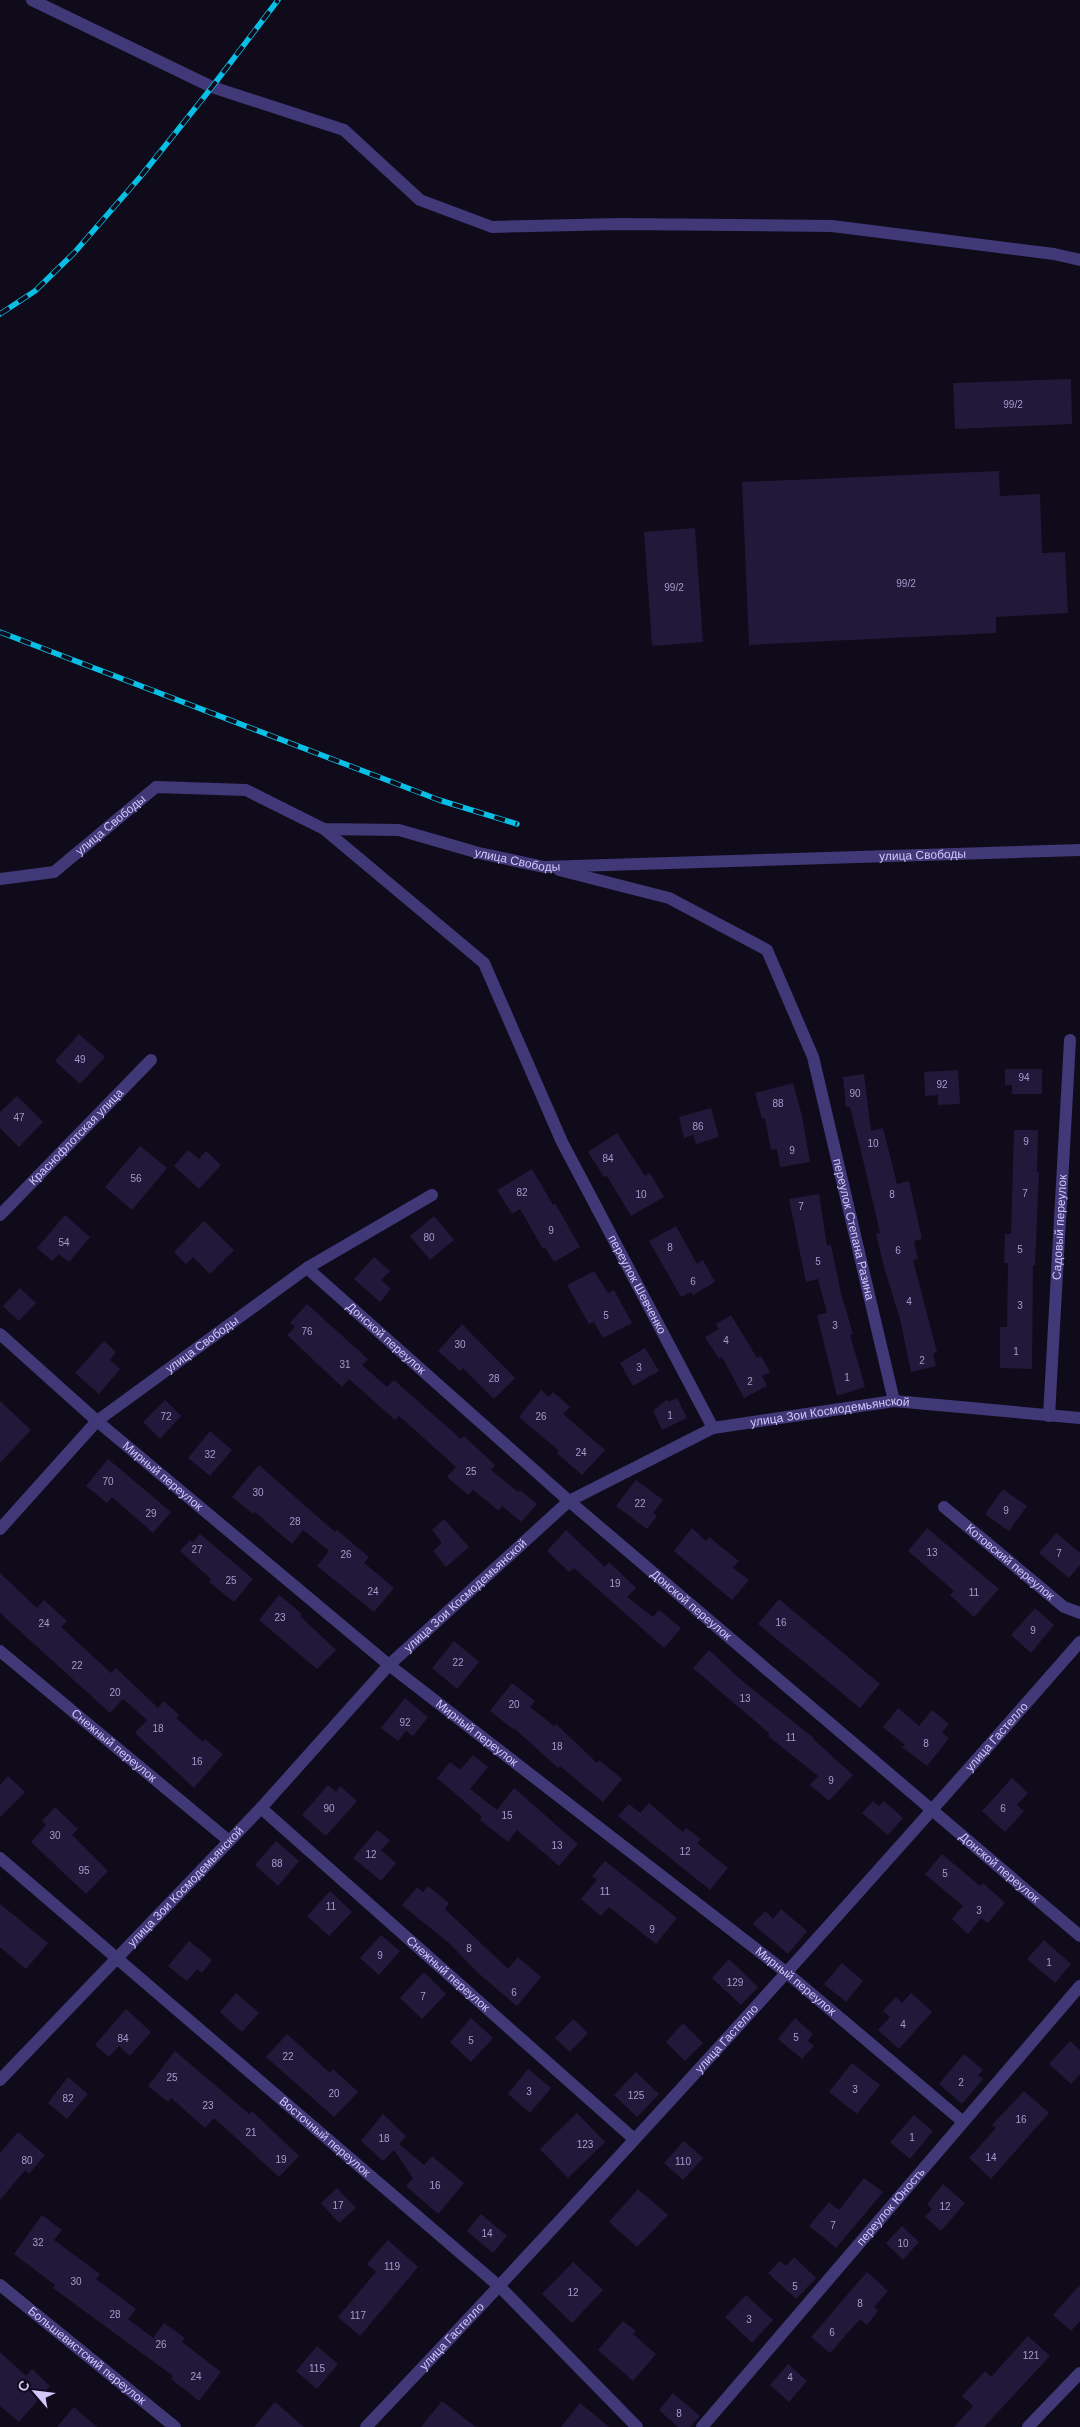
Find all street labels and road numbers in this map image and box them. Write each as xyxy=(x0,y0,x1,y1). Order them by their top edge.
street label: улица Свободы xyxy=(73,792,148,858)
street label: улица Свободы xyxy=(473,845,560,874)
street label: улица Свободы xyxy=(879,847,966,863)
street label: Краснофлотская улица xyxy=(26,1085,126,1188)
street label: переулок Степана Разина xyxy=(830,1157,877,1302)
street label: Садовый переулок xyxy=(1050,1173,1070,1280)
street label: переулок Шевченко xyxy=(605,1233,669,1337)
street label: Донской переулок xyxy=(344,1300,429,1378)
street label: улица Свободы xyxy=(163,1313,241,1376)
street label: улица Зои Космодемьянской xyxy=(749,1394,910,1429)
street label: Мирный переулок xyxy=(120,1439,206,1514)
street label: Котовский переулок xyxy=(963,1521,1058,1603)
street label: улица Зои Космодемьянской xyxy=(401,1536,529,1655)
street label: Донской переулок xyxy=(648,1567,735,1644)
street label: Мирный переулок xyxy=(433,1697,521,1770)
street label: улица Гастелло xyxy=(963,1699,1031,1774)
street label: Снежный переулок xyxy=(68,1706,160,1785)
street label: улица Зои Космодемьянской xyxy=(125,1824,246,1950)
street label: Донской переулок xyxy=(957,1829,1043,1906)
street label: Снежный переулок xyxy=(404,1933,493,2015)
street label: Мирный переулок xyxy=(753,1944,839,2019)
street label: улица Гастелло xyxy=(692,2001,761,2076)
street label: Восточный переулок xyxy=(277,2094,374,2180)
street label: переулок Юность xyxy=(854,2165,928,2249)
street label: улица Гастелло xyxy=(417,2299,487,2373)
street label: Большевистский переулок xyxy=(25,2304,149,2408)

